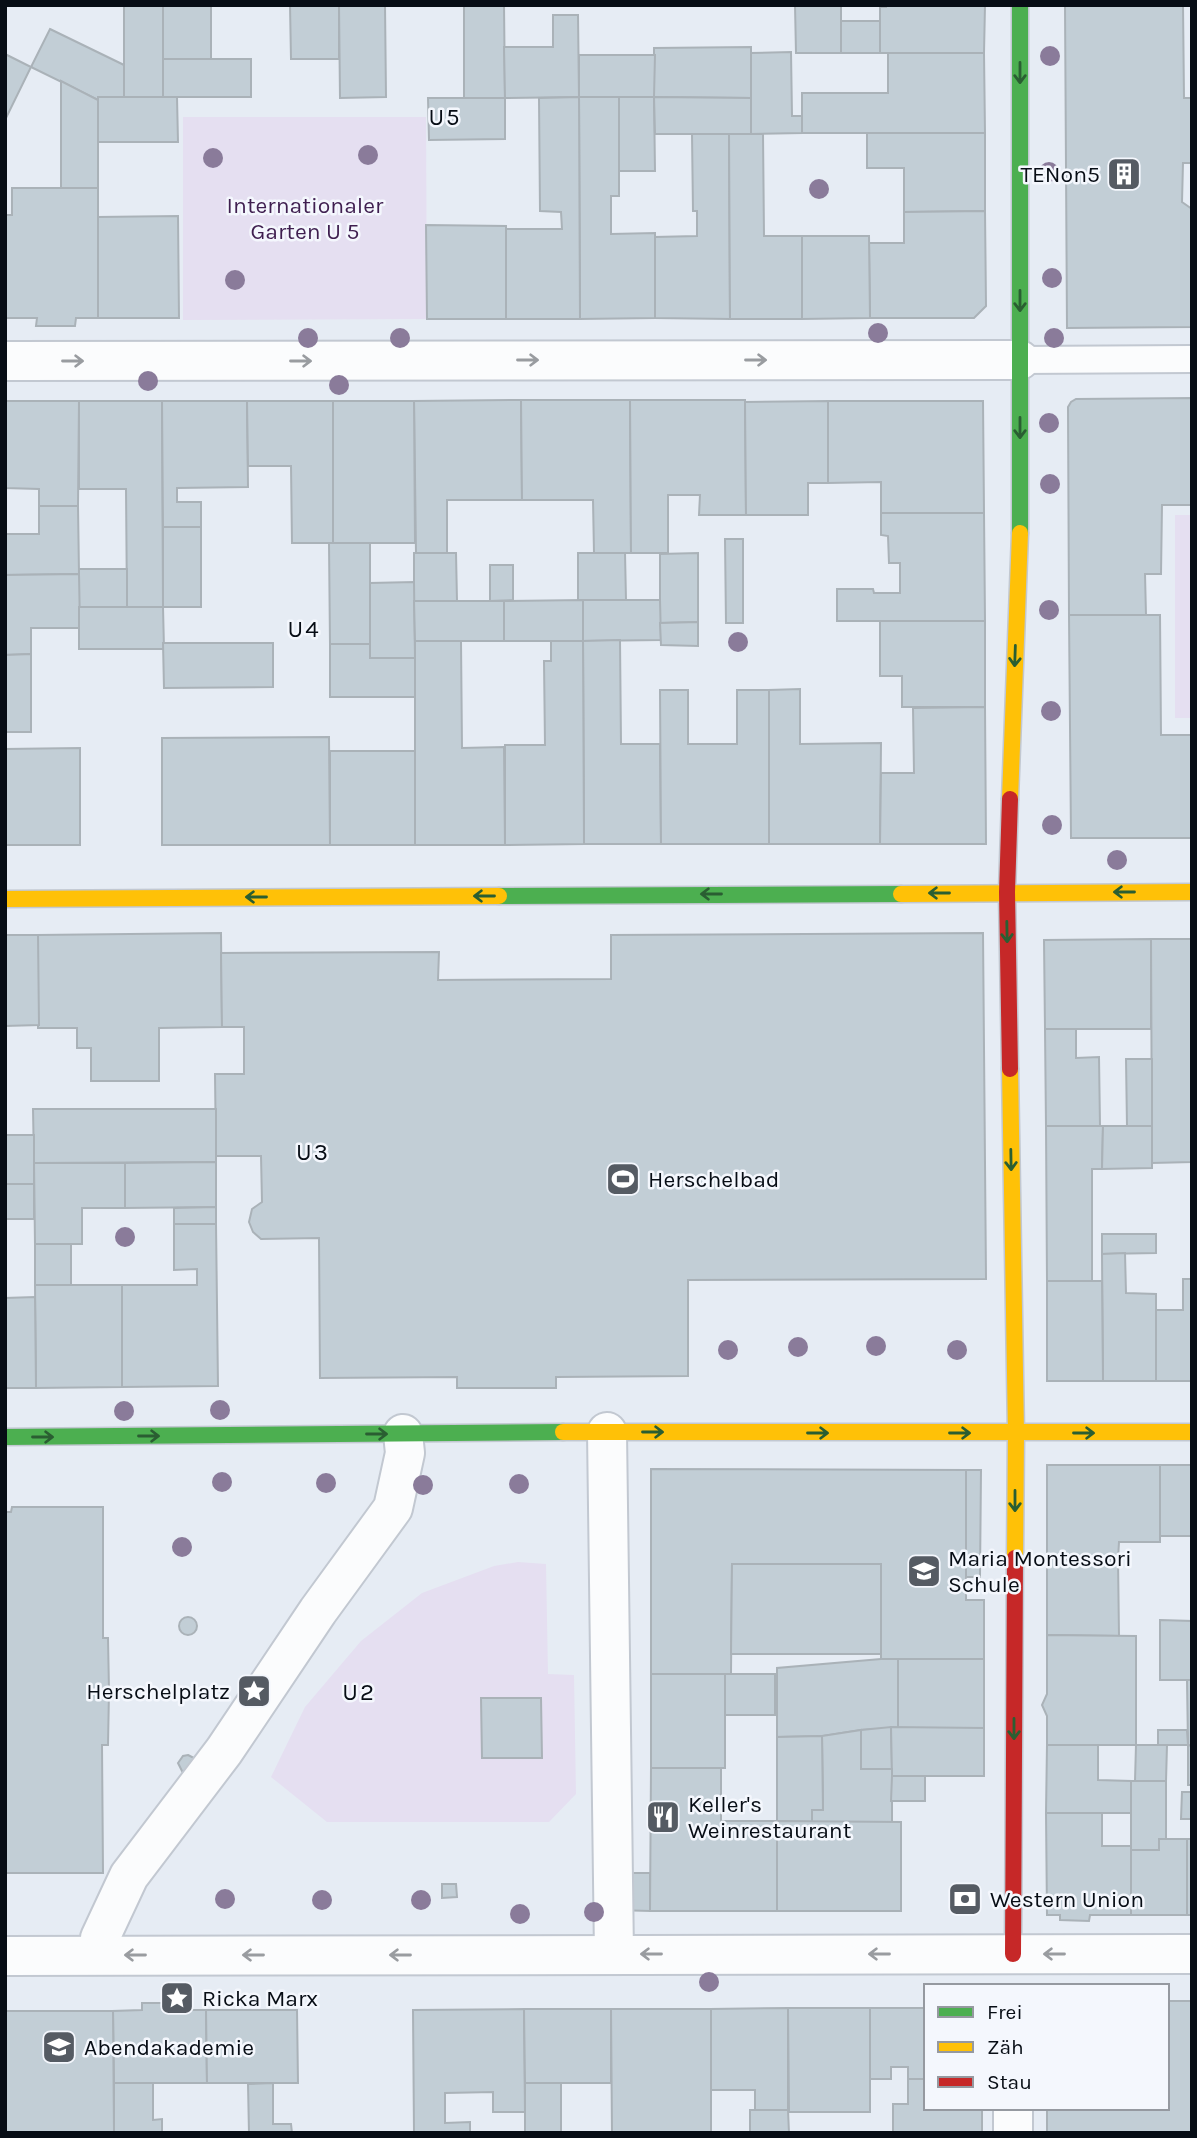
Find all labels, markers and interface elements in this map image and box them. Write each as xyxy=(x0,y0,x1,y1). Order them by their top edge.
one-way arrow xyxy=(1013,62,1027,85)
district label: U5 xyxy=(428,103,462,131)
building icon: TENon5 xyxy=(1105,155,1143,193)
place label: TENon5 xyxy=(1020,161,1100,188)
park label: Internationaler Garten U 5 xyxy=(227,192,384,245)
one-way arrow xyxy=(1013,289,1027,312)
one-way arrow xyxy=(517,353,540,367)
one-way arrow xyxy=(744,353,767,367)
one-way arrow xyxy=(62,354,85,368)
one-way arrow xyxy=(289,354,312,368)
one-way arrow xyxy=(1013,417,1027,440)
district label: U4 xyxy=(287,615,321,643)
one-way arrow xyxy=(1009,644,1022,667)
one-way arrow xyxy=(1112,885,1135,899)
one-way arrow xyxy=(927,886,950,900)
one-way arrow xyxy=(700,887,723,901)
one-way arrow xyxy=(472,889,495,903)
one-way arrow xyxy=(245,890,268,904)
one-way arrow xyxy=(1001,920,1014,943)
district label: U3 xyxy=(296,1138,330,1166)
one-way arrow xyxy=(1004,1148,1018,1171)
sports icon: Herschelbad xyxy=(604,1160,642,1198)
place label: Herschelbad xyxy=(648,1166,780,1193)
one-way arrow xyxy=(641,1425,664,1439)
one-way arrow xyxy=(807,1426,830,1439)
one-way arrow xyxy=(948,1426,971,1440)
one-way arrow xyxy=(1072,1426,1095,1440)
one-way arrow xyxy=(365,1427,388,1441)
one-way arrow xyxy=(138,1429,161,1443)
one-way arrow xyxy=(31,1430,54,1444)
one-way arrow xyxy=(1008,1490,1022,1513)
place label: Maria Montessori Schule xyxy=(948,1545,1132,1598)
school or university icon: Maria Montessori Schule xyxy=(905,1552,943,1590)
place icon: Herschelplatz xyxy=(235,1672,273,1710)
place label: Herschelplatz xyxy=(86,1678,230,1705)
district label: U2 xyxy=(342,1678,376,1706)
one-way arrow xyxy=(1007,1717,1021,1740)
place label: Keller's Weinrestaurant xyxy=(688,1791,852,1844)
restaurant icon: Keller's Weinrestaurant xyxy=(644,1798,682,1836)
bank icon: Western Union xyxy=(946,1880,984,1918)
place label: Western Union xyxy=(990,1886,1144,1913)
one-way arrow xyxy=(640,1947,663,1961)
one-way arrow xyxy=(868,1947,891,1961)
one-way arrow xyxy=(1043,1947,1066,1961)
one-way arrow xyxy=(123,1948,146,1962)
one-way arrow xyxy=(242,1948,265,1962)
one-way arrow xyxy=(389,1948,412,1962)
place icon: Ricka Marx xyxy=(158,1979,196,2017)
legend xyxy=(924,1984,1169,2110)
place label: Ricka Marx xyxy=(202,1985,318,2012)
text: Frei xyxy=(987,2000,1023,2024)
school or university icon: Abendakademie xyxy=(40,2028,78,2066)
place label: Abendakademie xyxy=(84,2034,254,2061)
text: Zäh xyxy=(987,2035,1024,2059)
text: Stau xyxy=(987,2070,1032,2094)

